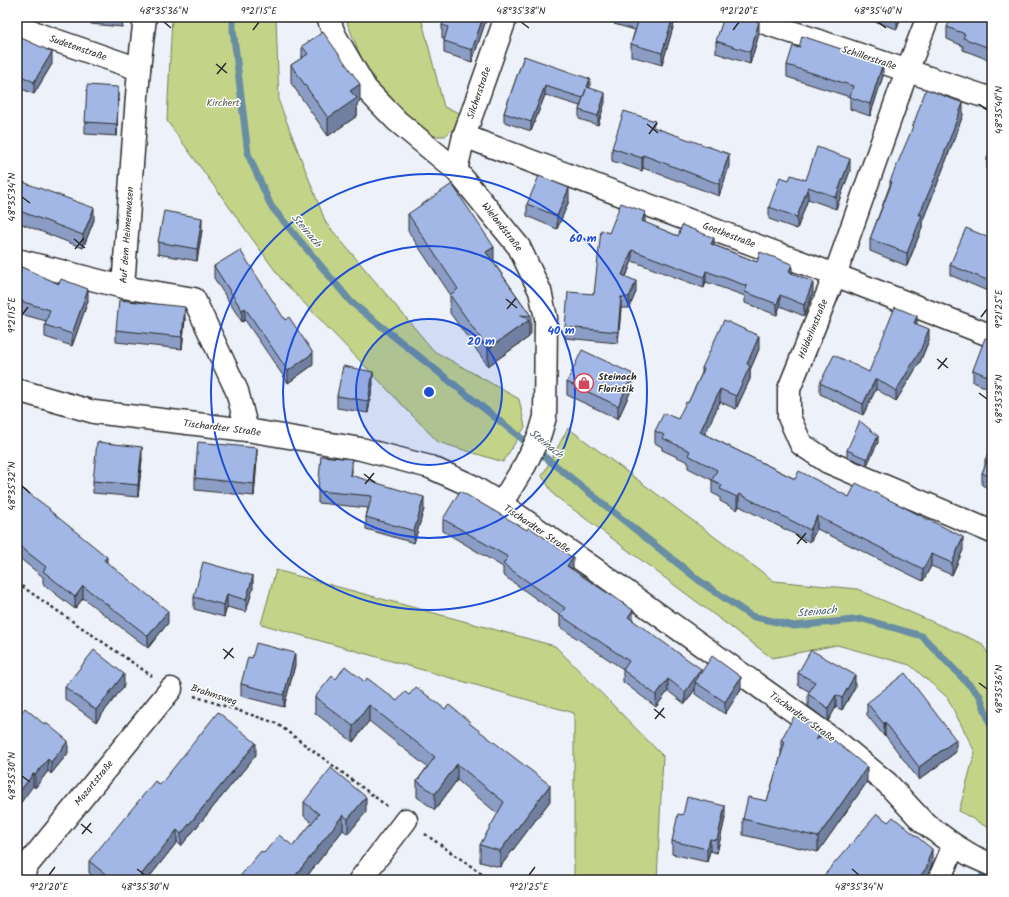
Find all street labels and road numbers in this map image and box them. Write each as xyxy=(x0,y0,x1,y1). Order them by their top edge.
street label: Sudetenstraße xyxy=(47,31,109,65)
street label: Schillerstraße xyxy=(840,42,899,75)
street label: Silcherstraße xyxy=(463,64,496,121)
street label: Auf dem Heimenwasen xyxy=(116,186,138,284)
street label: Wielandstraße xyxy=(478,199,527,255)
street label: Goethestraße xyxy=(700,218,758,253)
street label: Hölderlinstraße xyxy=(794,296,832,361)
street label: Tischardter Straße xyxy=(182,415,262,441)
street label: Tischardter Straße xyxy=(500,501,574,558)
street label: Brahmsweg xyxy=(189,680,239,710)
street label: Tischardter Straße xyxy=(766,688,839,747)
street label: Mozartstraße xyxy=(70,756,118,809)

